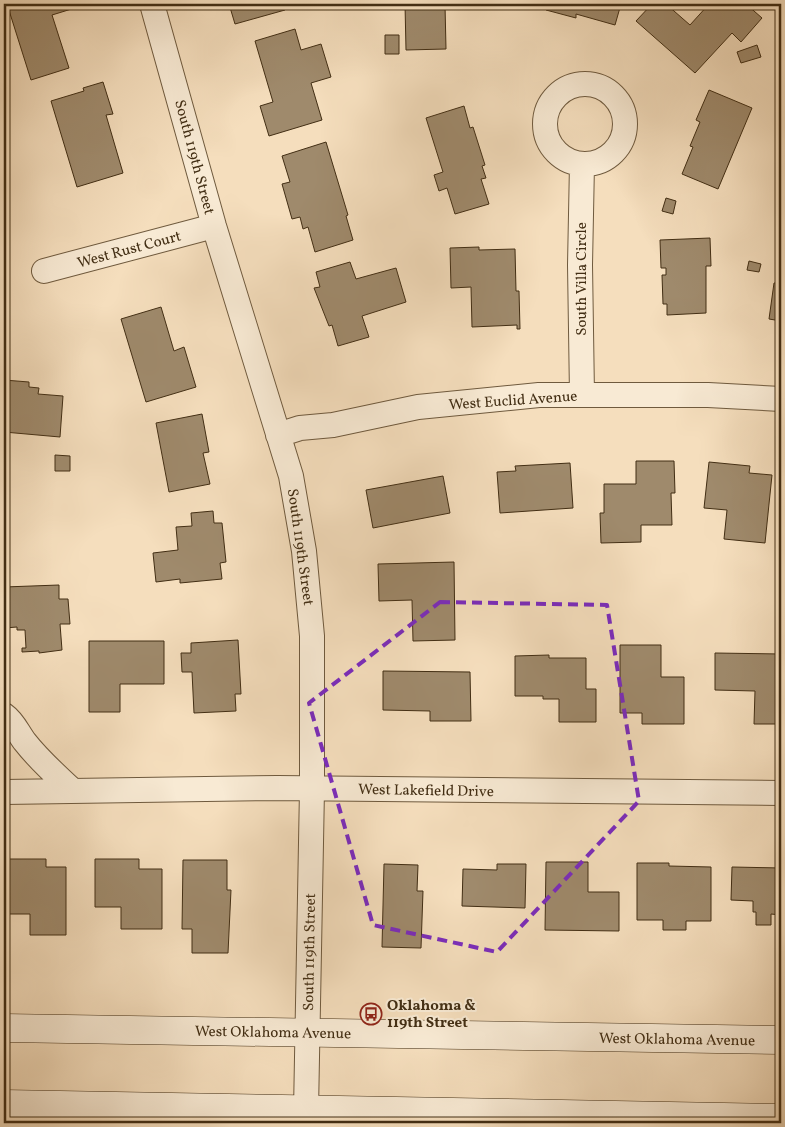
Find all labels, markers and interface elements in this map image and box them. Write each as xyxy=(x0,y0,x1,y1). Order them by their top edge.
street label: South 119th Street xyxy=(168,98,219,217)
street label: South Villa Circle xyxy=(572,222,593,336)
street label: West Rust Court xyxy=(75,226,184,274)
street label: West Euclid Avenue xyxy=(448,387,578,416)
street label: South 119th Street xyxy=(281,487,318,607)
street label: West Lakefield Drive xyxy=(358,780,494,803)
street label: South 119th Street xyxy=(299,893,322,1011)
place label: Oklahoma & 119th Street xyxy=(387,996,476,1034)
bus stop icon: Oklahoma & 119th Street xyxy=(359,1002,383,1026)
street label: West Oklahoma Avenue xyxy=(195,1022,351,1045)
street label: West Oklahoma Avenue xyxy=(599,1029,755,1052)

